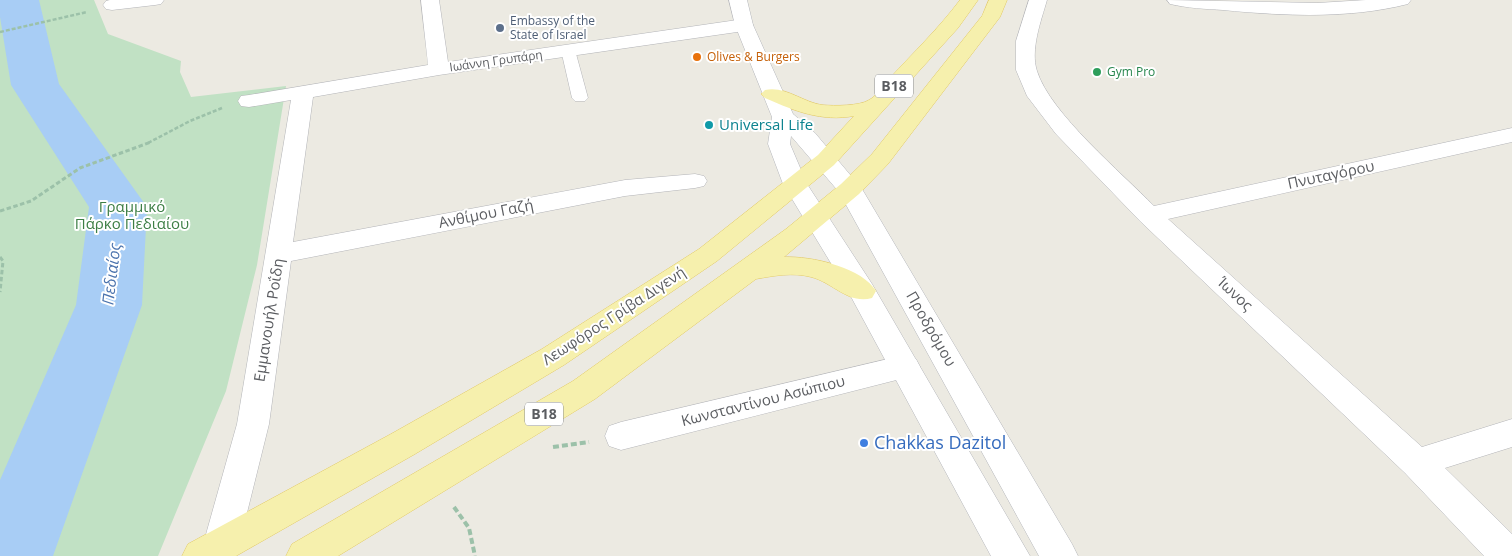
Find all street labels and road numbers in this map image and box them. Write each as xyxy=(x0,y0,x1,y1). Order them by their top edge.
street label: Ιωάννη Γρυπάρη xyxy=(448,46,544,75)
road number: B18 xyxy=(875,74,913,98)
street label: Πνυταγόρου xyxy=(1286,155,1376,193)
street label: Ανθίμου Γαζή xyxy=(437,194,535,232)
street label: Εμμανουήλ Ροΐδη xyxy=(248,257,288,383)
street label: Λεωφόρος Γρίβα Διγενή xyxy=(538,261,689,369)
street label: Ίωνος xyxy=(1213,271,1258,315)
street label: Προδρόμου xyxy=(902,287,961,370)
street label: Κωνσταντίνου Ασώπιου xyxy=(679,370,847,430)
road number: B18 xyxy=(525,402,563,426)

